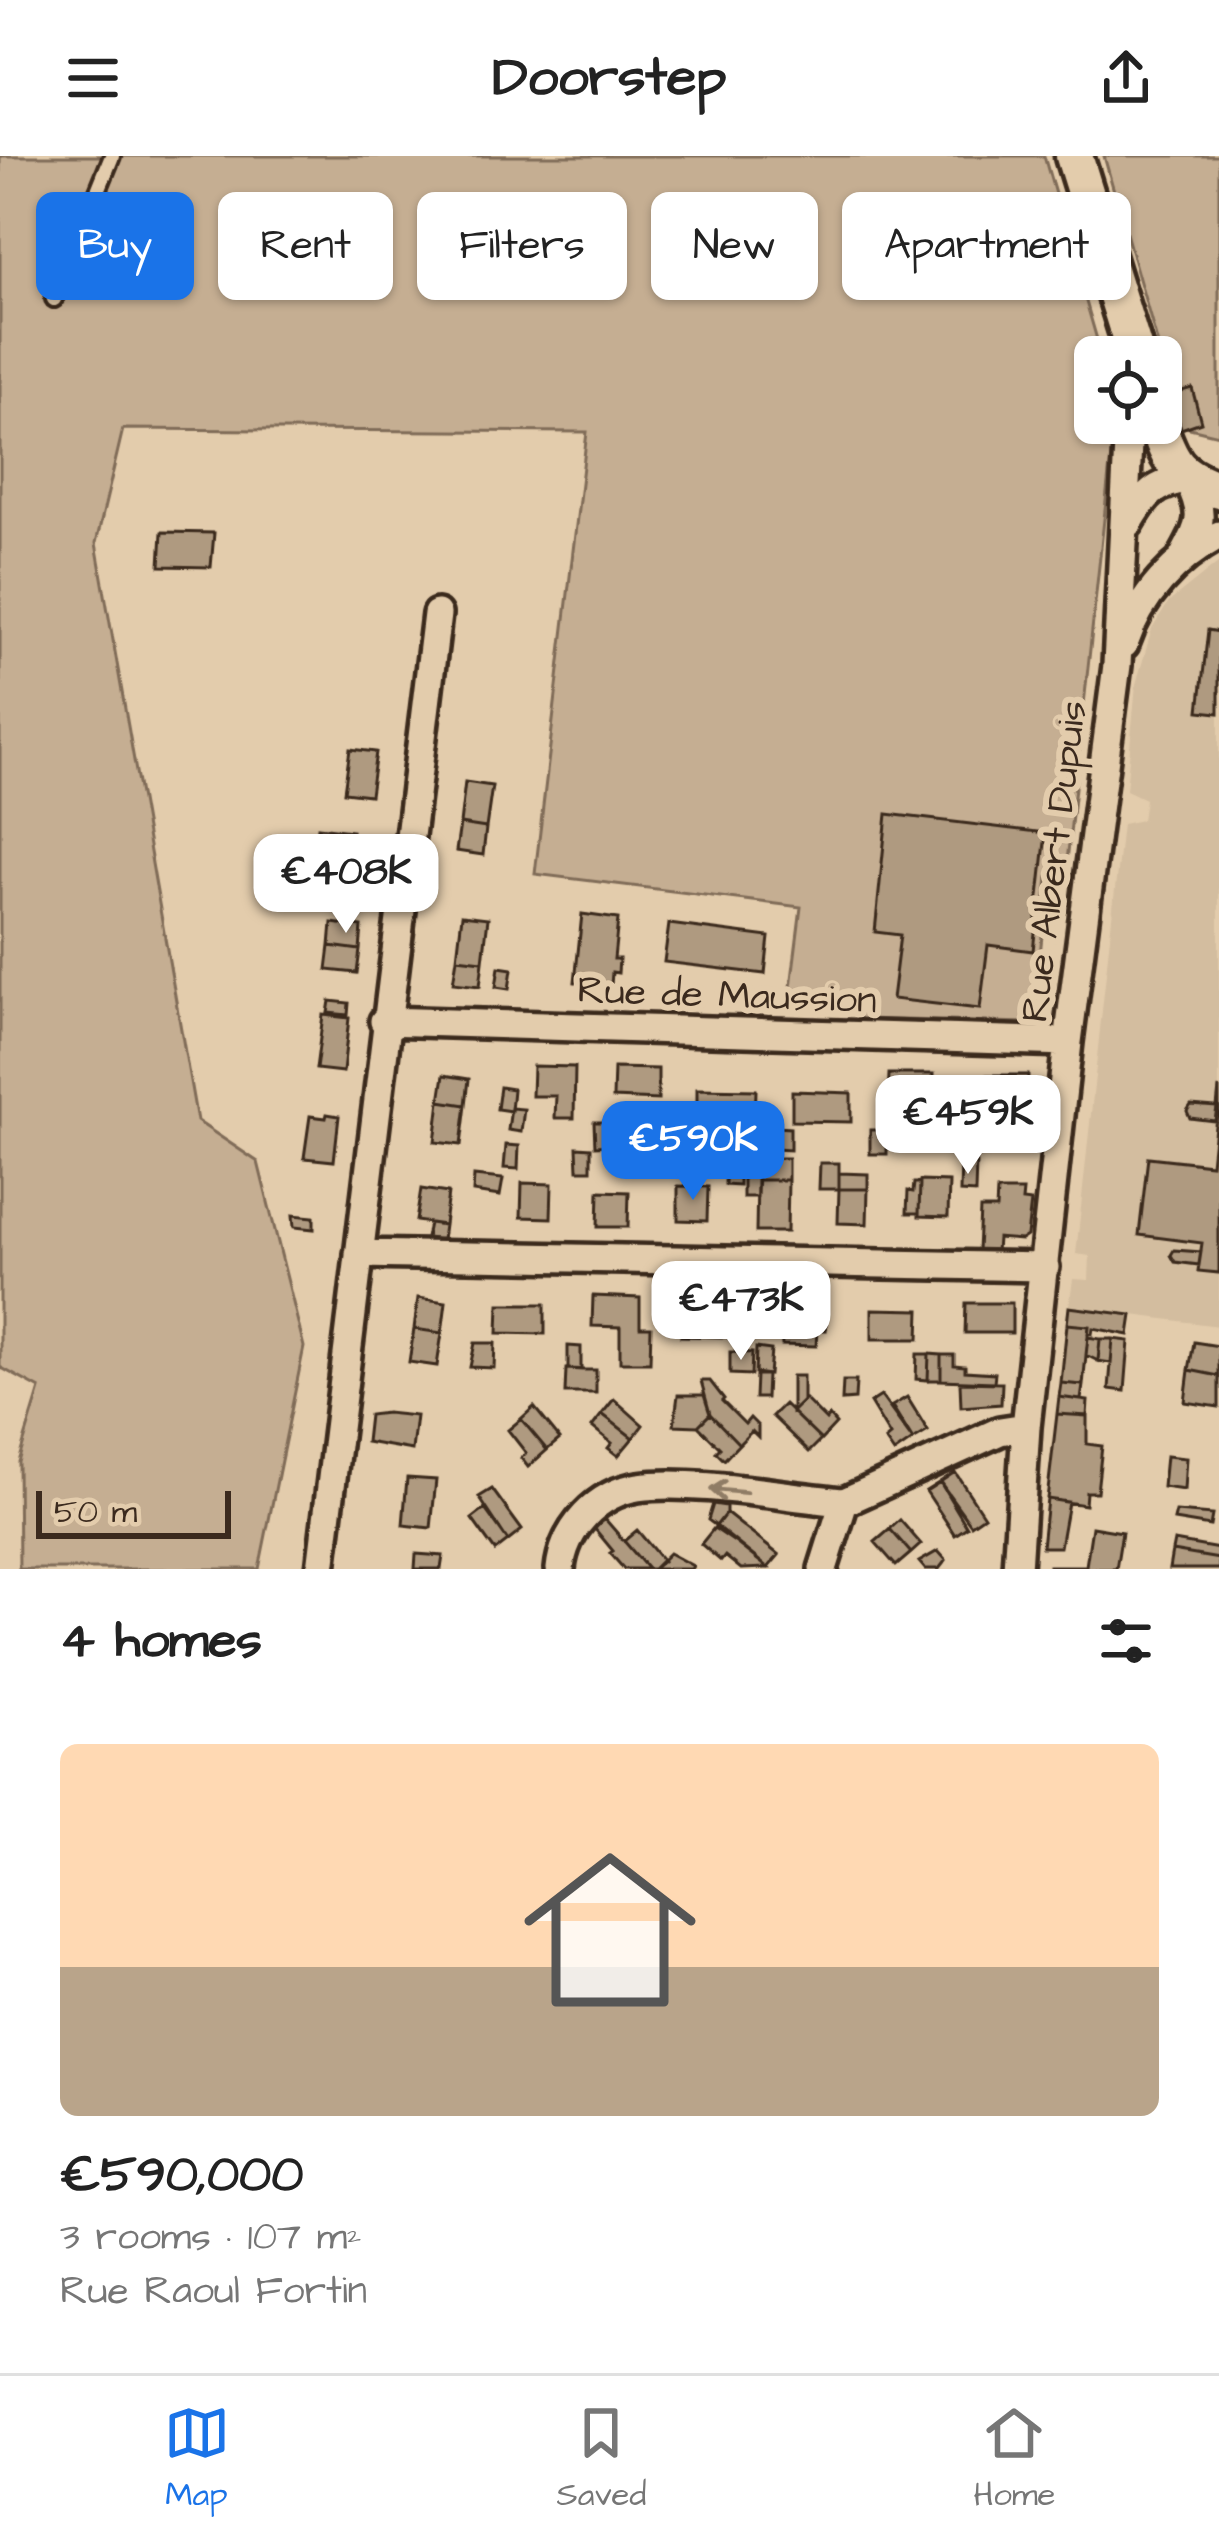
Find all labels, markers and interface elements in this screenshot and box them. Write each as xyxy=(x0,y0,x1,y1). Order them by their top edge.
text: Doorstep xyxy=(493,41,726,116)
icon: menu xyxy=(60,45,126,111)
icon: share xyxy=(1093,45,1159,111)
chip: Buy xyxy=(36,192,194,300)
chip: Rent xyxy=(218,192,393,300)
chip: Filters xyxy=(417,192,627,300)
chip: New xyxy=(651,192,818,300)
chip: Apartment xyxy=(842,192,1131,300)
map controls xyxy=(1074,336,1182,444)
button: locate xyxy=(1074,336,1182,444)
street label: Rue Albert Dupuis xyxy=(1008,698,1101,1025)
pin: €408K xyxy=(262,834,430,936)
text: €408K xyxy=(280,846,412,900)
street label: Rue de Maussion xyxy=(576,964,877,1028)
pin: €459K xyxy=(884,1075,1052,1177)
text: €459K xyxy=(903,1087,1033,1141)
pin: €590K xyxy=(609,1101,777,1203)
text: €590K xyxy=(628,1113,758,1167)
pin: €473K xyxy=(657,1261,825,1363)
text: €473K xyxy=(679,1273,804,1327)
one-way arrow xyxy=(709,1479,748,1502)
scale bar xyxy=(36,1485,231,1538)
text: 50 m xyxy=(54,1489,137,1535)
text: 4 homes xyxy=(60,1606,262,1677)
icon: filters xyxy=(1093,1608,1159,1674)
icon: home xyxy=(502,1822,718,2038)
text: €590,000 xyxy=(60,2140,303,2211)
text: 3 rooms · 107 m² xyxy=(60,2211,362,2265)
text: Rue Raoul Fortin xyxy=(60,2265,367,2319)
tab: Map xyxy=(164,2400,230,2518)
tab: Saved xyxy=(557,2400,646,2518)
tab: Home xyxy=(973,2400,1055,2518)

